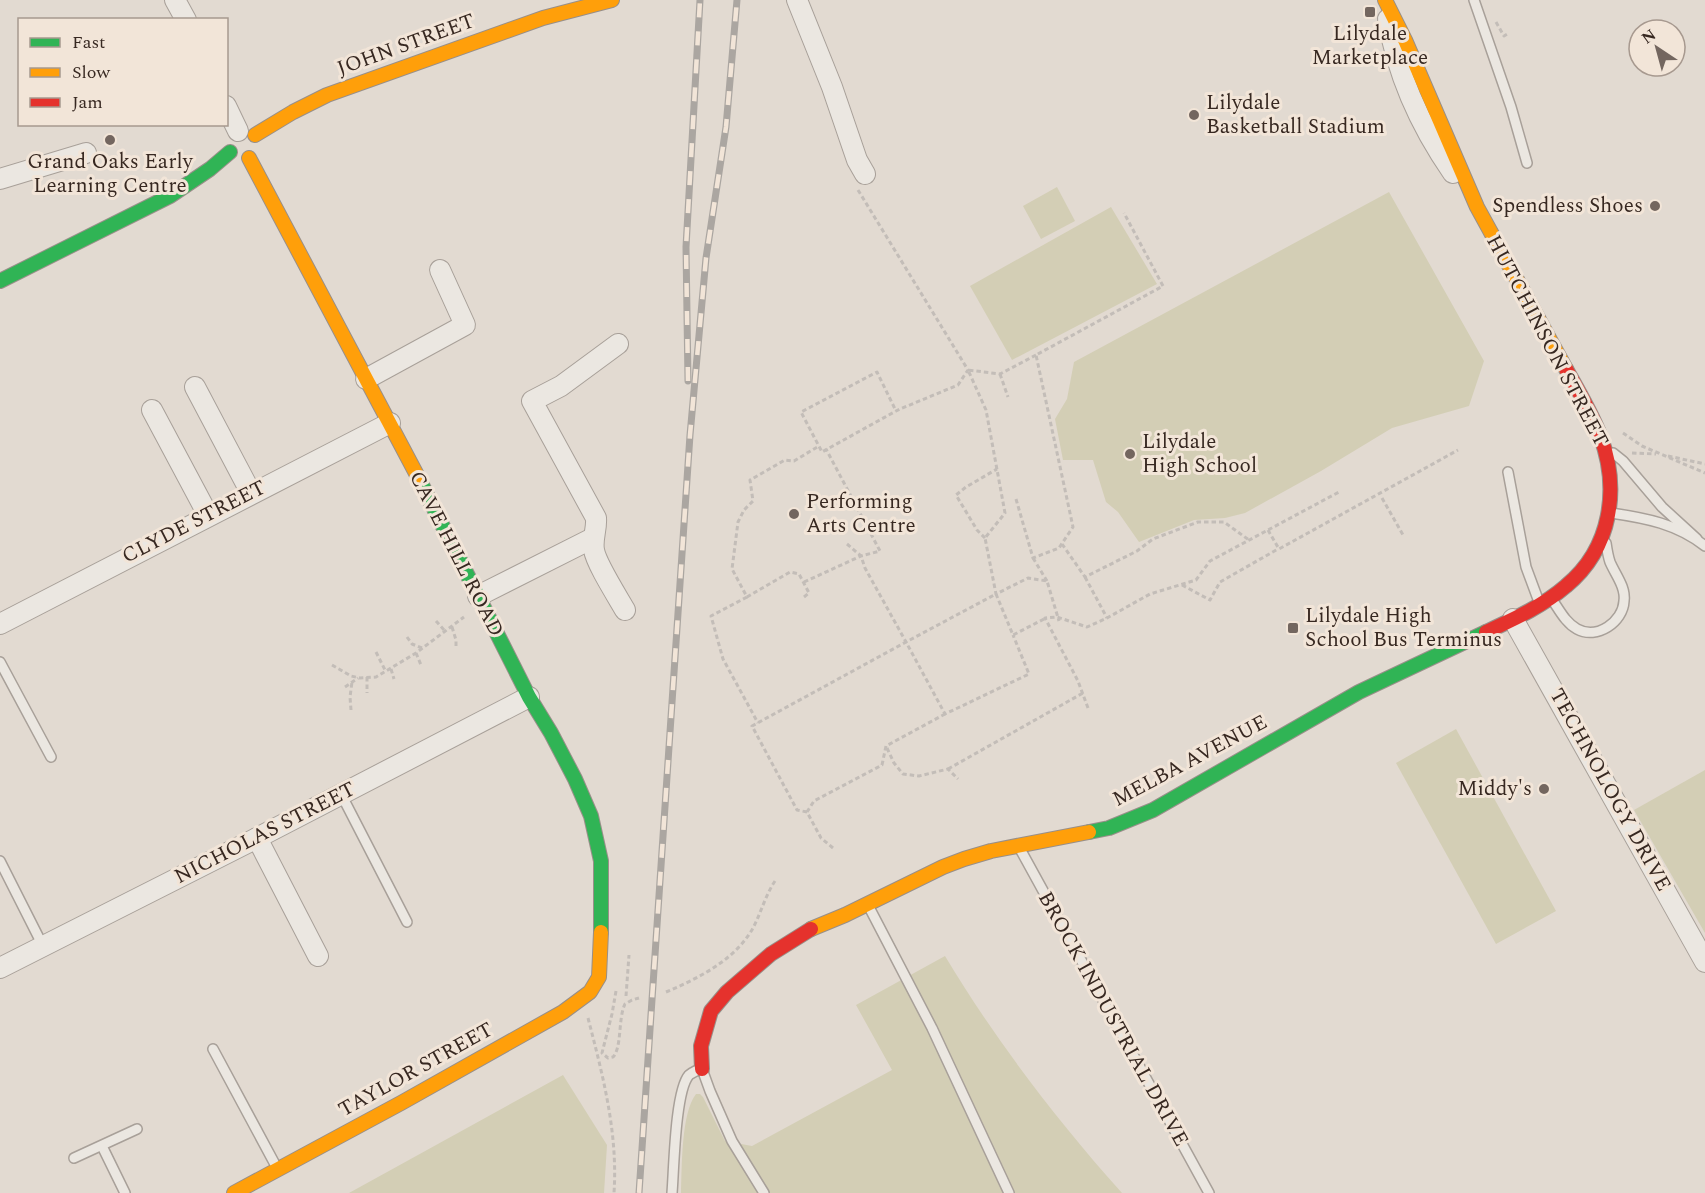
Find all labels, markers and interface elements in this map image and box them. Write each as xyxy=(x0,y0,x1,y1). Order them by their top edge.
street label: JOHN STREET xyxy=(332,5,480,85)
marker: Lilydale Marketplace xyxy=(1363,5,1377,19)
legend xyxy=(18,18,228,126)
place label: Lilydale Marketplace xyxy=(1312,18,1428,74)
north arrow xyxy=(1627,18,1687,78)
text: N xyxy=(1636,23,1661,50)
text: Fast xyxy=(72,29,105,56)
text: Slow xyxy=(72,59,111,86)
place label: Lilydale Basketball Stadium xyxy=(1206,87,1385,143)
text: Jam xyxy=(72,89,103,116)
marker: Lilydale Basketball Stadium xyxy=(1187,108,1201,122)
marker: Grand Oaks Early Learning Centre xyxy=(103,133,117,147)
place label: Grand Oaks Early Learning Centre xyxy=(27,146,194,202)
place label: Spendless Shoes xyxy=(1492,190,1643,222)
marker: Spendless Shoes xyxy=(1648,199,1662,213)
street label: HUTCHINSON STREET xyxy=(1477,229,1617,453)
place label: Lilydale High School xyxy=(1142,426,1257,482)
marker: Lilydale High School xyxy=(1123,447,1137,461)
street label: CAVE HILL ROAD xyxy=(400,465,512,643)
street label: CLYDE STREET xyxy=(116,472,272,572)
place label: Performing Arts Centre xyxy=(806,486,916,542)
marker: Performing Arts Centre xyxy=(787,507,801,521)
place label: Lilydale High School Bus Terminus xyxy=(1305,600,1502,656)
marker: Lilydale High School Bus Terminus xyxy=(1286,621,1300,635)
street label: TECHNOLOGY DRIVE xyxy=(1541,683,1679,897)
street label: MELBA AVENUE xyxy=(1107,707,1273,815)
street label: NICHOLAS STREET xyxy=(169,773,361,893)
place label: Middy's xyxy=(1457,773,1532,805)
marker: Middy's xyxy=(1537,782,1551,796)
street label: BROCK INDUSTRIAL DRIVE xyxy=(1029,886,1197,1152)
street label: TAYLOR STREET xyxy=(333,1014,499,1126)

